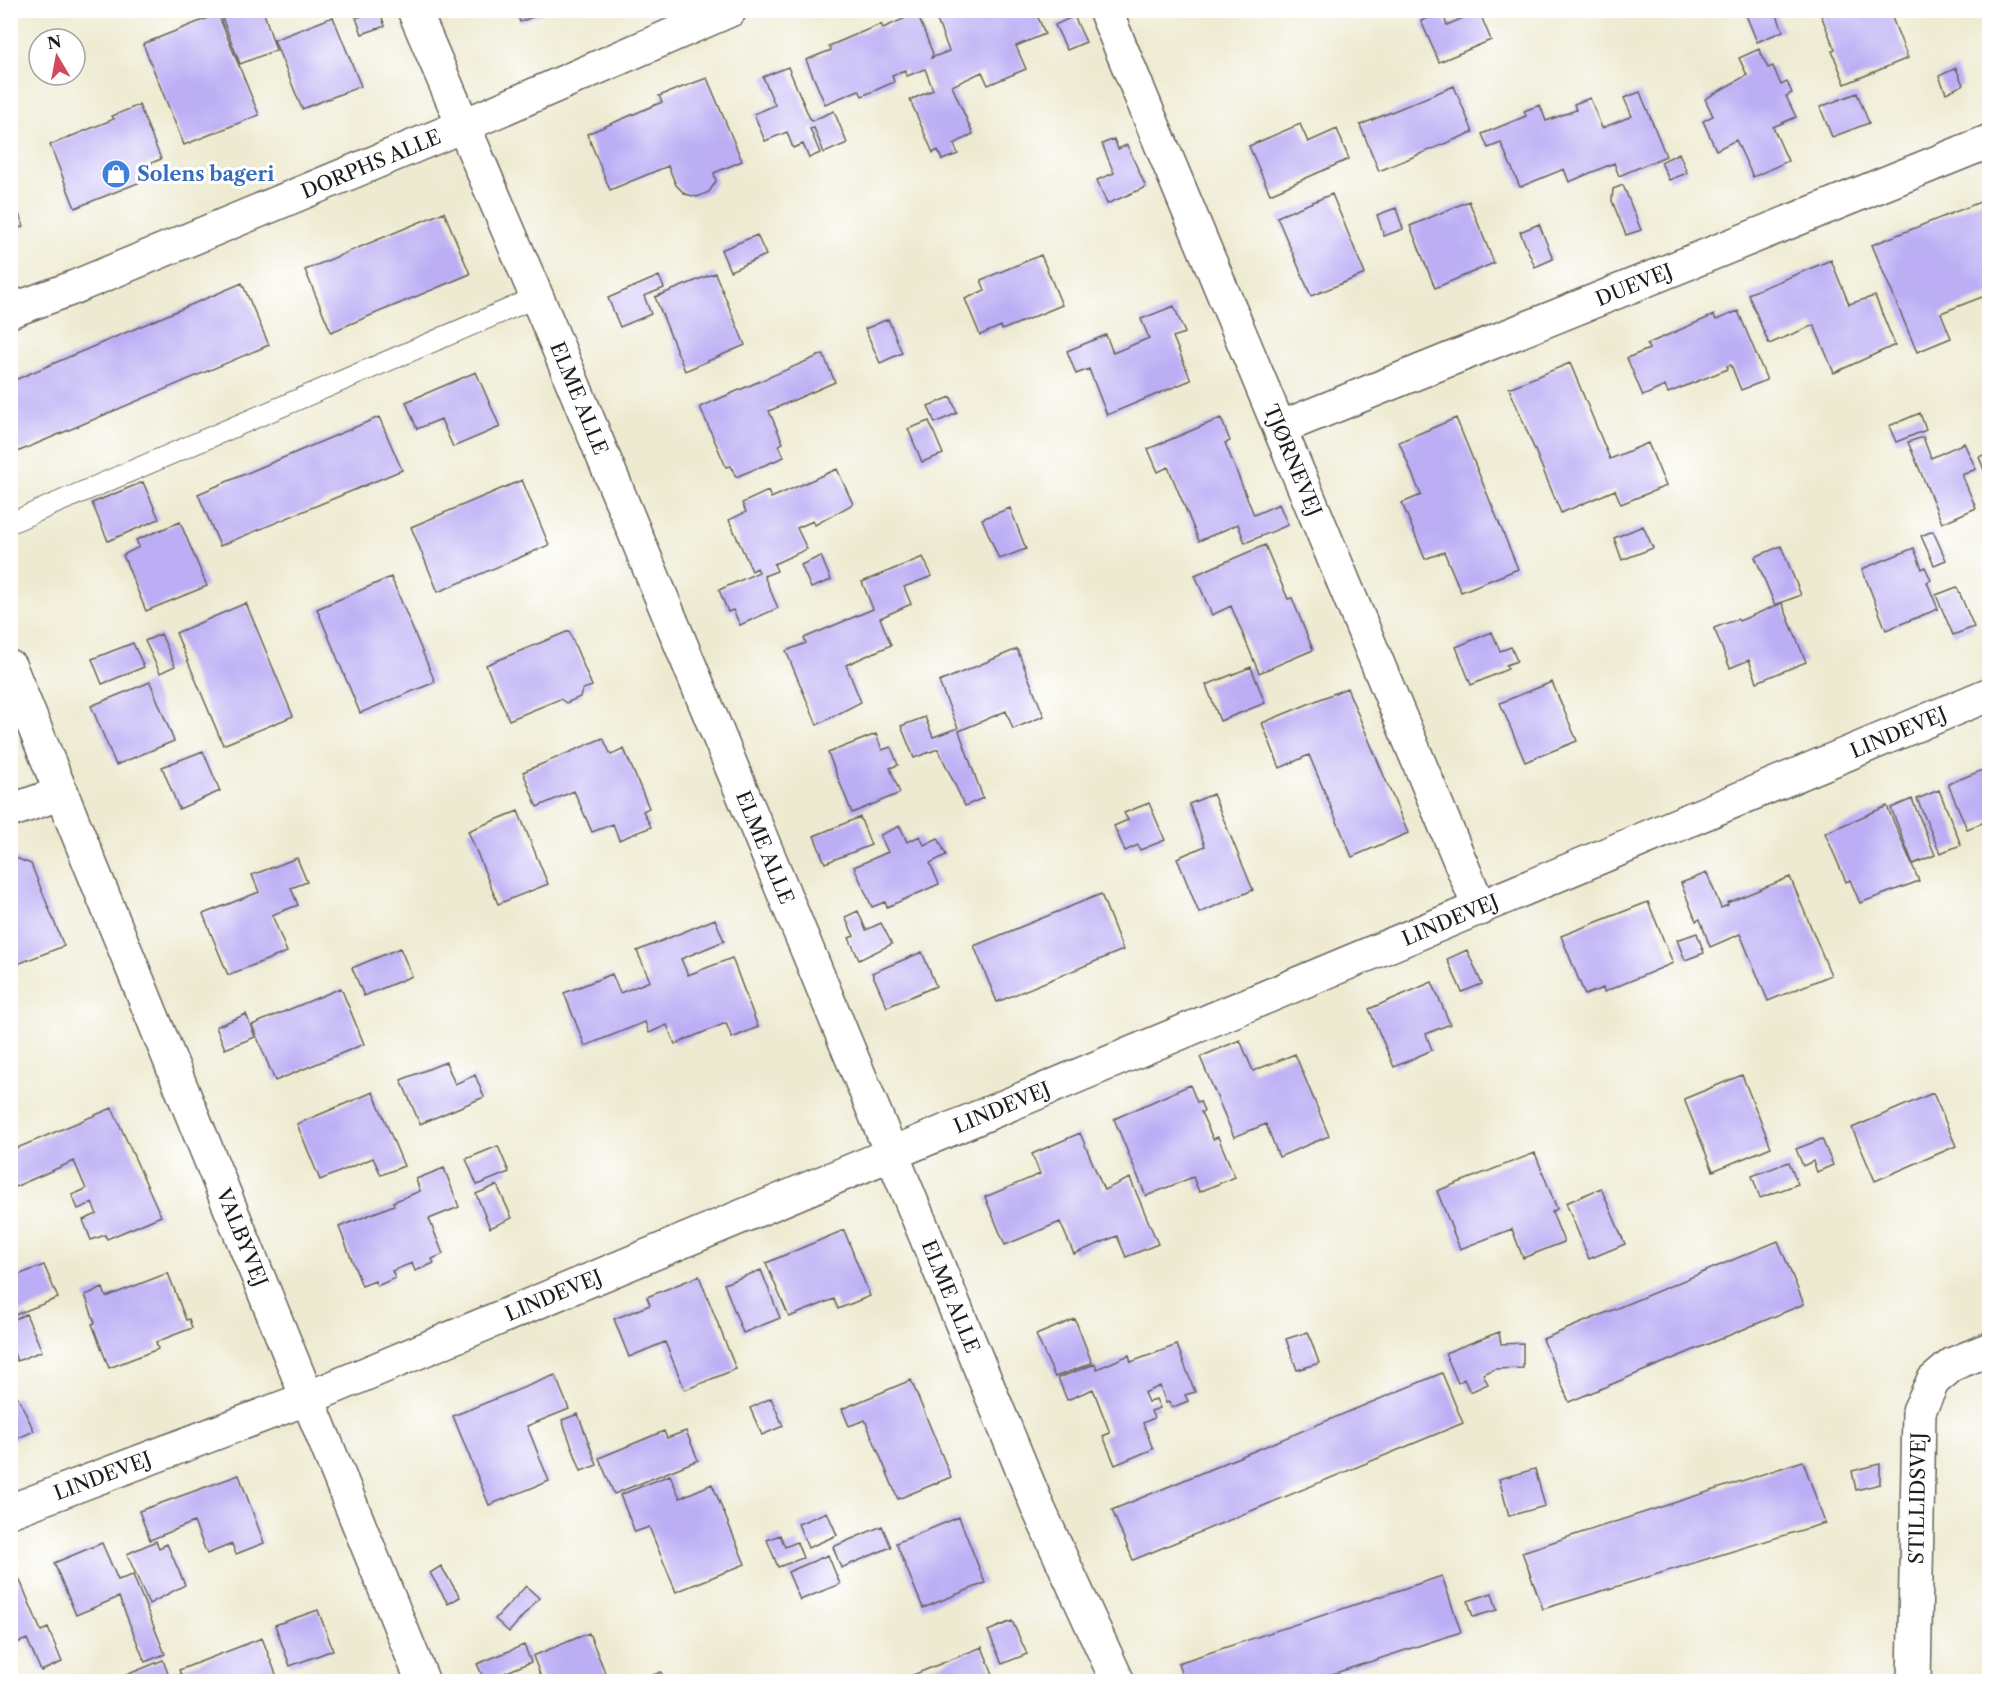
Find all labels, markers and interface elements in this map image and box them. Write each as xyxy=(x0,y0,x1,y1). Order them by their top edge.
north arrow xyxy=(27,27,87,87)
text: N xyxy=(46,31,63,53)
street label: DORPHS ALLE xyxy=(298,124,445,204)
shop icon: Solens bageri xyxy=(100,158,132,190)
place label: Solens bageri xyxy=(137,162,274,186)
street label: DUEVEJ xyxy=(1592,259,1676,311)
street label: ELME ALLE xyxy=(545,338,613,459)
street label: TJØRNEVEJ xyxy=(1259,401,1327,520)
street label: LINDEVEJ xyxy=(1847,701,1950,763)
street label: ELME ALLE xyxy=(731,787,799,908)
street label: LINDEVEJ xyxy=(1398,889,1502,951)
street label: LINDEVEJ xyxy=(950,1077,1054,1138)
street label: VALBYVEJ xyxy=(211,1184,273,1290)
street label: ELME ALLE xyxy=(917,1236,985,1357)
street label: LINDEVEJ xyxy=(502,1264,606,1326)
street label: STILLIDSVEJ xyxy=(1904,1432,1931,1564)
street label: LINDEVEJ xyxy=(50,1447,155,1505)

